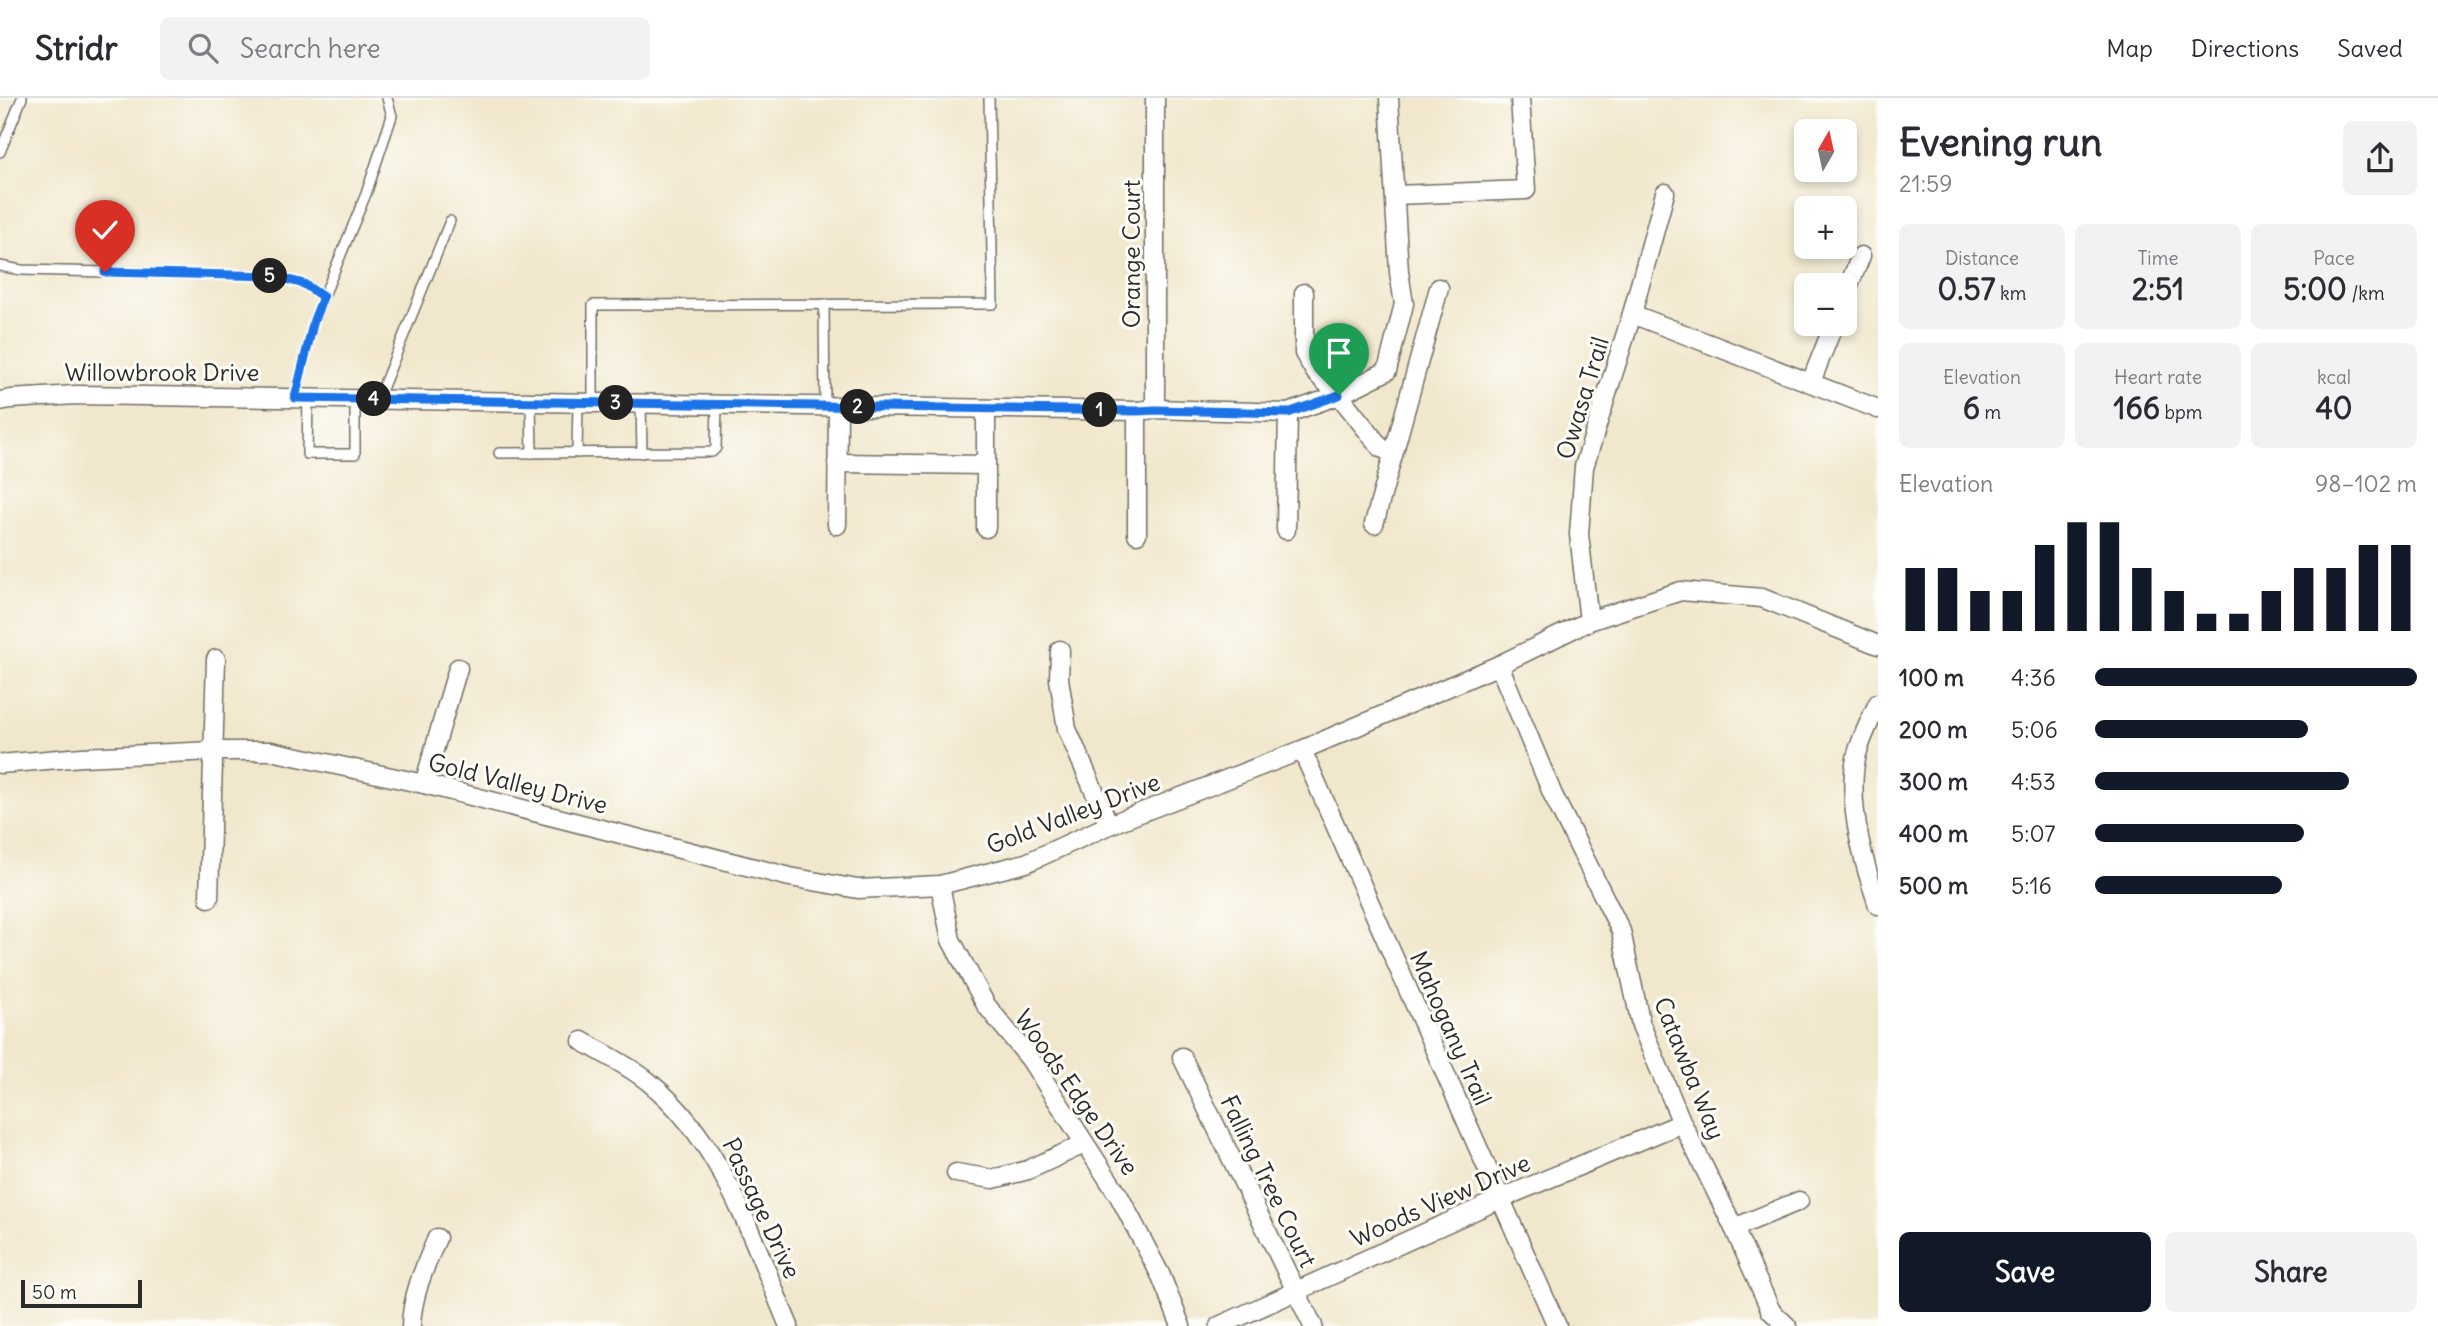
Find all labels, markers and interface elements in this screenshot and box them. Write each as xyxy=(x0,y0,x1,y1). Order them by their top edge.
search box xyxy=(160,17,650,80)
text: Stridr xyxy=(35,27,118,69)
icon: search xyxy=(184,29,222,67)
text: Search here xyxy=(240,32,381,65)
text: Map xyxy=(2106,33,2153,63)
text: Directions xyxy=(2191,33,2299,63)
text: Saved xyxy=(2337,33,2403,63)
north arrow xyxy=(1794,119,1857,182)
map controls xyxy=(1794,119,1857,336)
text: Evening run xyxy=(1899,119,2102,166)
button: share xyxy=(2343,121,2417,195)
text: 21:59 xyxy=(1899,169,1952,198)
street label: Orange Court xyxy=(1116,180,1146,328)
button: + xyxy=(1794,196,1857,259)
pin xyxy=(75,200,135,272)
icon: check xyxy=(86,211,124,249)
text: Distance xyxy=(1945,246,2019,270)
text: Time xyxy=(2137,246,2179,270)
text: Pace xyxy=(2313,246,2355,270)
pin: 5 xyxy=(252,258,288,294)
text: 5 xyxy=(264,263,275,287)
text: 0.57 xyxy=(1938,270,1996,308)
text: 2:51 xyxy=(2132,270,2184,308)
text: 5:00 xyxy=(2283,270,2347,308)
button: − xyxy=(1794,273,1857,336)
text: km xyxy=(1996,281,2026,305)
text: /km xyxy=(2347,281,2385,305)
pin xyxy=(1309,323,1369,395)
street label: Owasa Trail xyxy=(1549,333,1615,463)
icon: arrive xyxy=(1320,334,1358,372)
street label: Willowbrook Drive xyxy=(65,357,259,387)
text: Elevation xyxy=(1943,365,2021,389)
text: Heart rate xyxy=(2114,365,2202,389)
text: kcal xyxy=(2317,365,2351,389)
pin: 4 xyxy=(356,382,392,416)
text: 4 xyxy=(368,386,379,410)
pin: 3 xyxy=(598,386,634,420)
text: 6 xyxy=(1963,389,1980,427)
text: 166 xyxy=(2113,389,2160,427)
text: 40 xyxy=(2315,389,2353,427)
text: 3 xyxy=(610,390,621,414)
pin: 2 xyxy=(840,390,876,424)
pin: 1 xyxy=(1082,392,1118,428)
text: 2 xyxy=(852,394,863,418)
text: 1 xyxy=(1096,397,1103,421)
text: m xyxy=(1980,400,2001,424)
text: bpm xyxy=(2160,400,2203,424)
text: Elevation xyxy=(1899,469,1993,498)
text: 98–102 m xyxy=(2315,469,2417,498)
text: 100 m xyxy=(1899,663,1964,692)
text: 4:36 xyxy=(2011,663,2056,692)
text: 200 m xyxy=(1899,715,1968,744)
text: 5:06 xyxy=(2011,715,2058,744)
street label: Gold Valley Drive xyxy=(425,746,611,820)
street label: Gold Valley Drive xyxy=(982,766,1164,860)
text: 300 m xyxy=(1899,767,1968,796)
text: 4:53 xyxy=(2011,767,2056,796)
text: 400 m xyxy=(1899,819,1968,848)
text: 5:07 xyxy=(2011,819,2056,848)
text: 500 m xyxy=(1899,871,1968,900)
text: 5:16 xyxy=(2011,871,2052,900)
street label: Mahogany Trail xyxy=(1404,946,1498,1110)
street label: Catawba Way xyxy=(1648,992,1732,1144)
street label: Woods Edge Drive xyxy=(1009,1003,1145,1181)
street label: Falling Tree Court xyxy=(1214,1090,1324,1272)
street label: Passage Drive xyxy=(716,1133,808,1283)
street label: Woods View Drive xyxy=(1346,1147,1534,1253)
button: Save xyxy=(1899,1232,2151,1312)
button: Share xyxy=(2165,1232,2417,1312)
scale bar xyxy=(21,1277,142,1309)
text: 50 m xyxy=(32,1280,77,1304)

